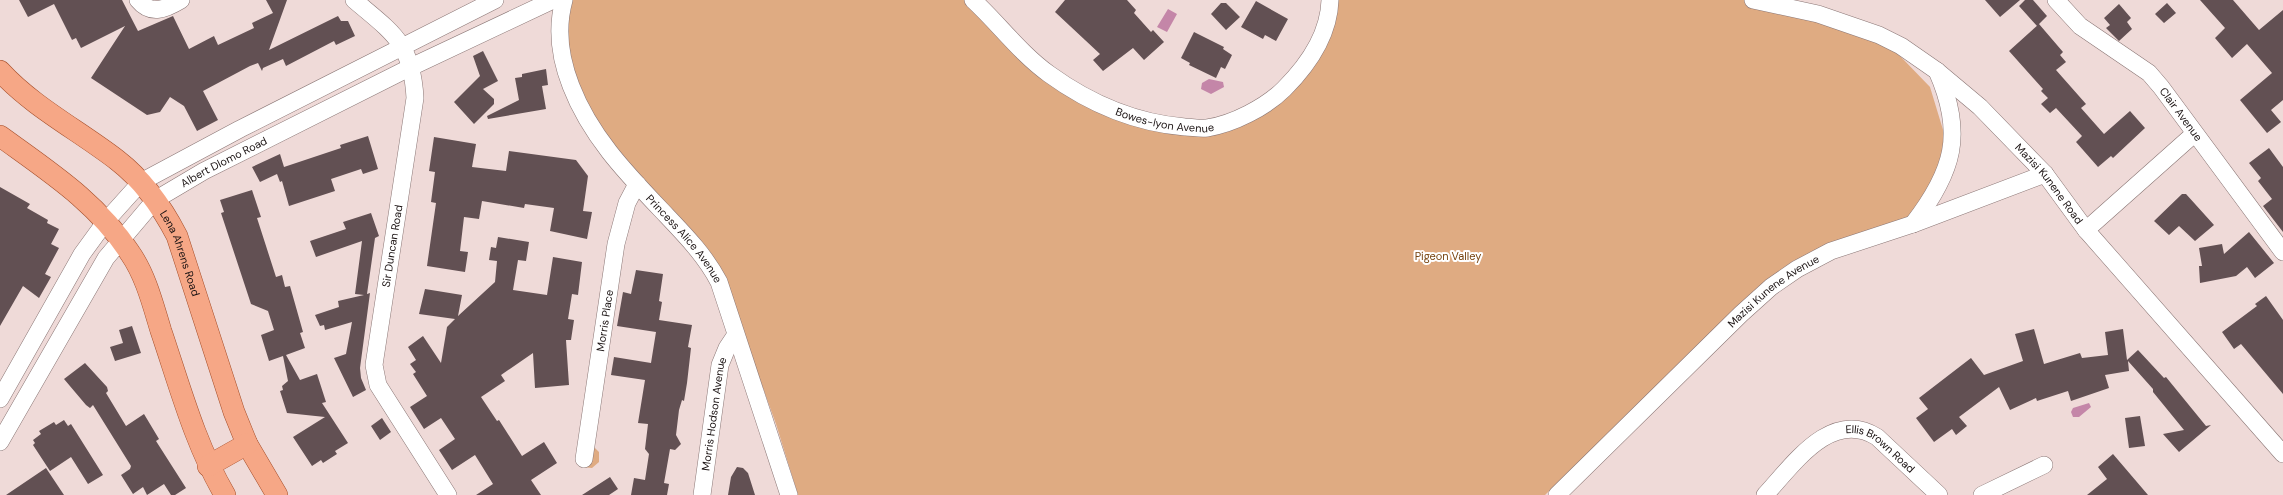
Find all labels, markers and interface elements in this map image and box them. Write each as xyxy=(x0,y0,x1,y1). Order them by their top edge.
street label: Clair Avenue xyxy=(2157,84,2206,144)
street label: Bowes-lyon Avenue xyxy=(1114,104,1215,135)
street label: Albert Dlomo Road xyxy=(178,133,269,190)
street label: Mazisi Kunene Road xyxy=(2012,140,2086,227)
street label: Princess Alice Avenue xyxy=(643,191,725,285)
street label: Sir Duncan Road xyxy=(379,204,405,288)
street label: Lena Ahrens Road xyxy=(157,208,203,298)
park label: Pigeon Valley xyxy=(1415,249,1481,263)
street label: Mazisi Kunene Avenue xyxy=(1725,252,1821,330)
street label: Morris Place xyxy=(593,289,616,352)
street label: Morris Hodson Avenue xyxy=(698,355,730,472)
street label: Ellis Brown Road xyxy=(1845,422,1918,476)

